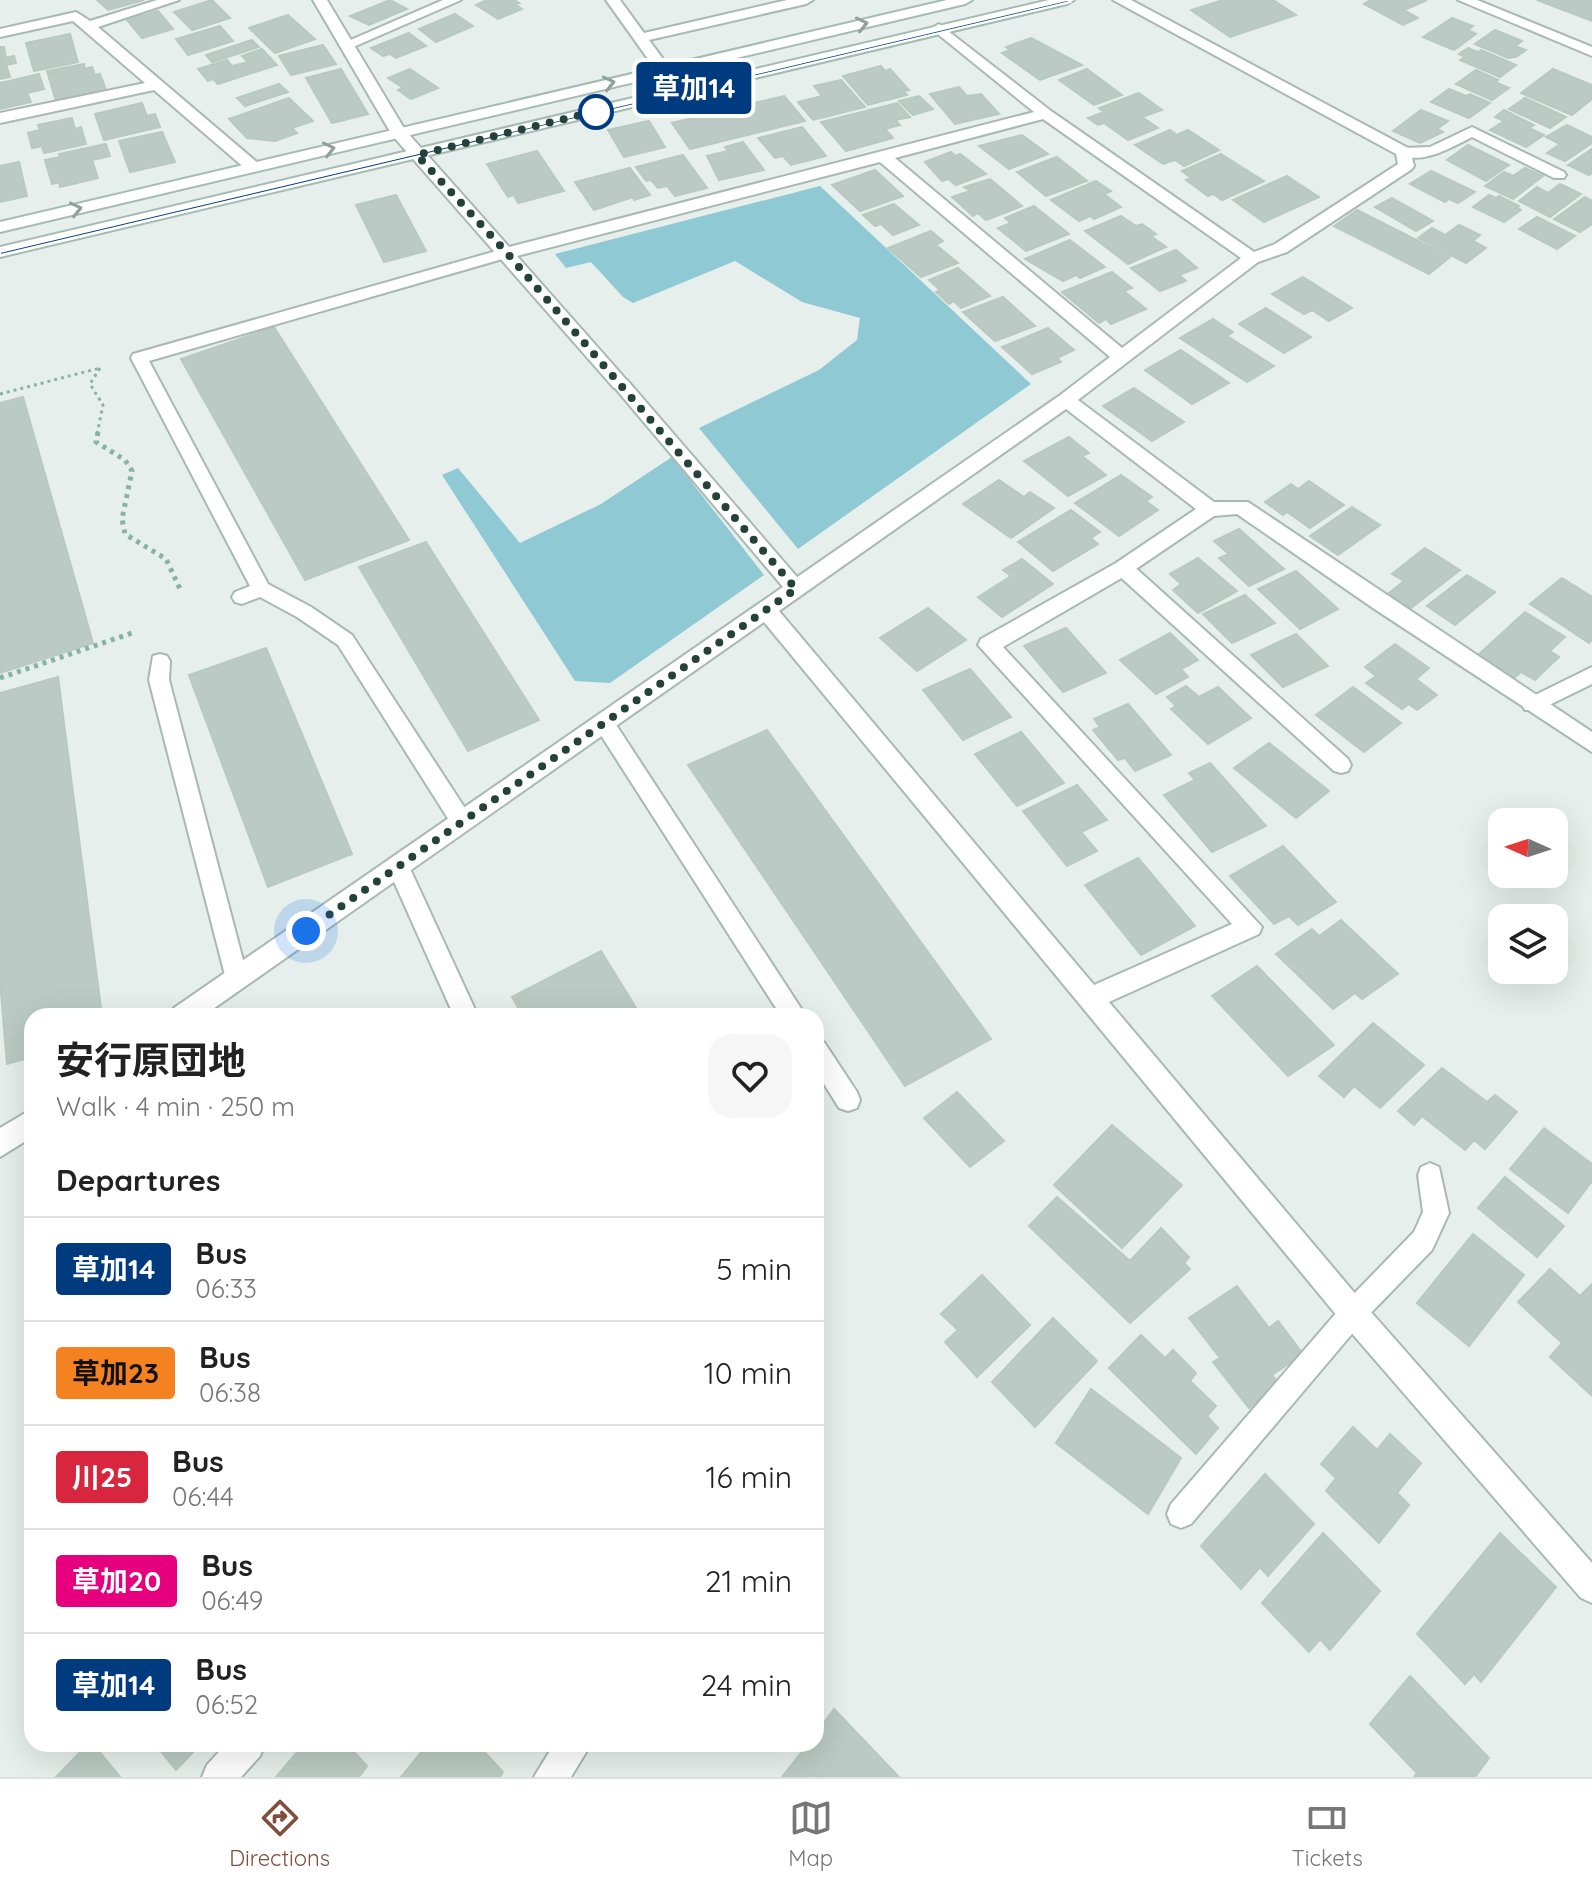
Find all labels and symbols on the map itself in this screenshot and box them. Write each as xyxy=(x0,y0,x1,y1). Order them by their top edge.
one-way arrow xyxy=(855,16,869,33)
line badge: 草加14 xyxy=(638,62,750,114)
one-way arrow xyxy=(602,75,616,92)
unlabelled marker xyxy=(579,95,613,129)
one-way arrow xyxy=(321,141,335,158)
one-way arrow xyxy=(69,201,82,218)
north arrow xyxy=(1488,808,1568,888)
your location xyxy=(286,911,326,951)

